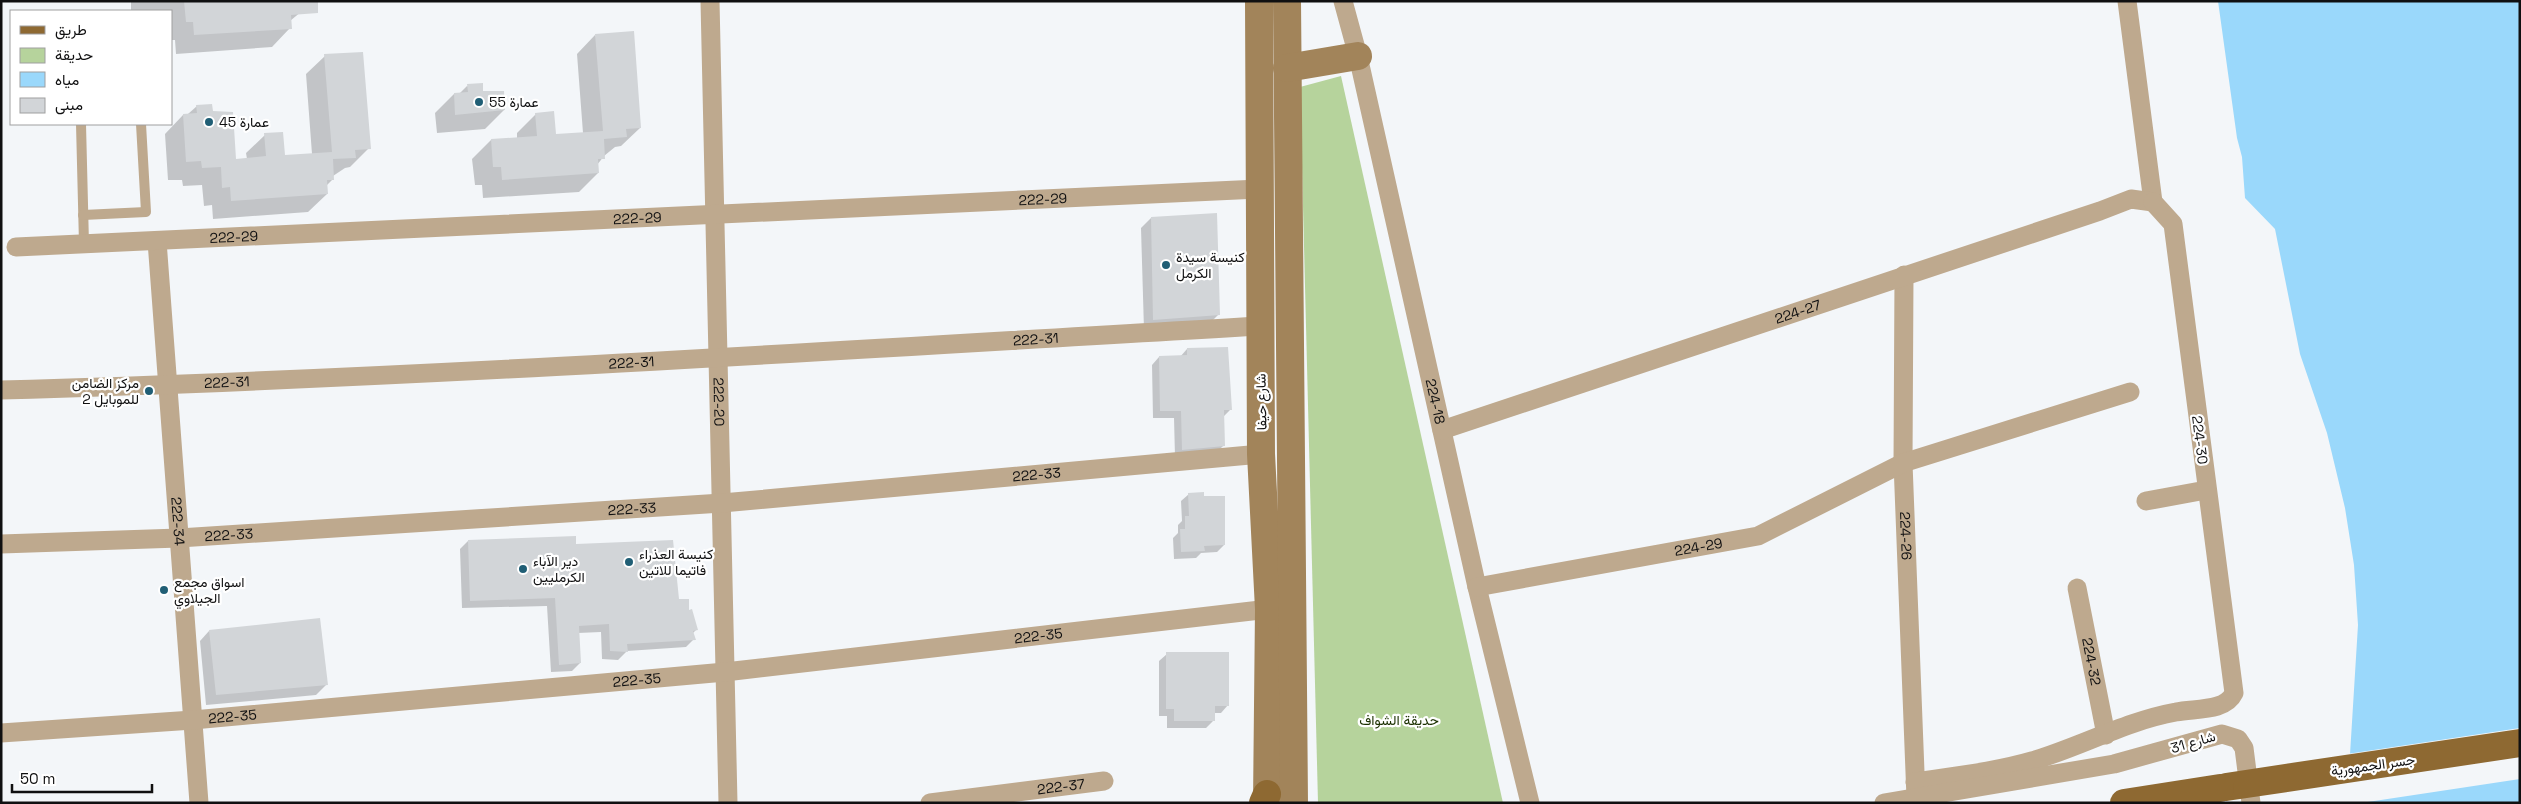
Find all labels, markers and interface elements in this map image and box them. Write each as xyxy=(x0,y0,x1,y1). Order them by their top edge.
legend xyxy=(10,10,172,125)
text: طريق xyxy=(55,20,87,40)
text: حديقة xyxy=(55,45,93,64)
text: مياه xyxy=(55,70,79,89)
place label: عمارة 55 xyxy=(489,93,539,111)
text: مبنى xyxy=(55,95,83,115)
marker: عمارة 55 xyxy=(473,96,485,108)
place label: عمارة 45 xyxy=(219,113,269,131)
marker: عمارة 45 xyxy=(203,116,215,128)
street label: 222-29 xyxy=(1018,189,1068,209)
street label: 222-29 xyxy=(613,208,662,228)
street label: 222-29 xyxy=(209,227,258,247)
place label: كنيسة سيدة الكرمل xyxy=(1176,248,1245,282)
marker: كنيسة سيدة الكرمل xyxy=(1160,259,1172,271)
street label: 224-27 xyxy=(1772,295,1823,328)
street label: 222-31 xyxy=(1012,329,1059,349)
street label: 222-31 xyxy=(608,352,655,373)
street label: 222-31 xyxy=(204,372,250,392)
street label: شارع حيفا xyxy=(1252,373,1272,431)
place label: مركز الضامن 2 للموبايل xyxy=(72,374,139,408)
street label: 222-20 xyxy=(709,377,729,427)
street label: 224-18 xyxy=(1422,377,1449,426)
marker: مركز الضامن 2 للموبايل xyxy=(143,385,155,397)
street label: 224-30 xyxy=(2188,415,2212,465)
street label: 222-33 xyxy=(1011,463,1061,486)
street label: 222-34 xyxy=(167,496,189,547)
street label: 222-33 xyxy=(607,498,657,519)
street label: 224-26 xyxy=(1896,511,1916,561)
street label: 222-33 xyxy=(204,524,254,545)
street label: 224-29 xyxy=(1673,534,1724,560)
place label: كنيسة العذراء فاتيما للاتين xyxy=(639,545,713,579)
place label: دير الآباء الكرمليين xyxy=(533,552,585,586)
marker: كنيسة العذراء فاتيما للاتين xyxy=(623,556,635,568)
marker: دير الآباء الكرمليين xyxy=(517,563,529,575)
place label: اسواق مجمع الجيلاوي xyxy=(174,573,245,610)
marker: اسواق مجمع الجيلاوي xyxy=(158,584,170,596)
street label: 222-35 xyxy=(1013,624,1063,647)
street label: 224-32 xyxy=(2078,636,2105,687)
street label: 222-35 xyxy=(612,669,662,691)
street label: 222-35 xyxy=(207,705,257,728)
park label: حديقة الشواف xyxy=(1359,711,1439,729)
street label: شارع 31 xyxy=(2168,727,2218,759)
street label: جسر الجمهورية xyxy=(2330,750,2416,780)
scale bar xyxy=(12,762,152,794)
text: 50 m xyxy=(20,769,55,788)
street label: 222-37 xyxy=(1036,774,1086,798)

